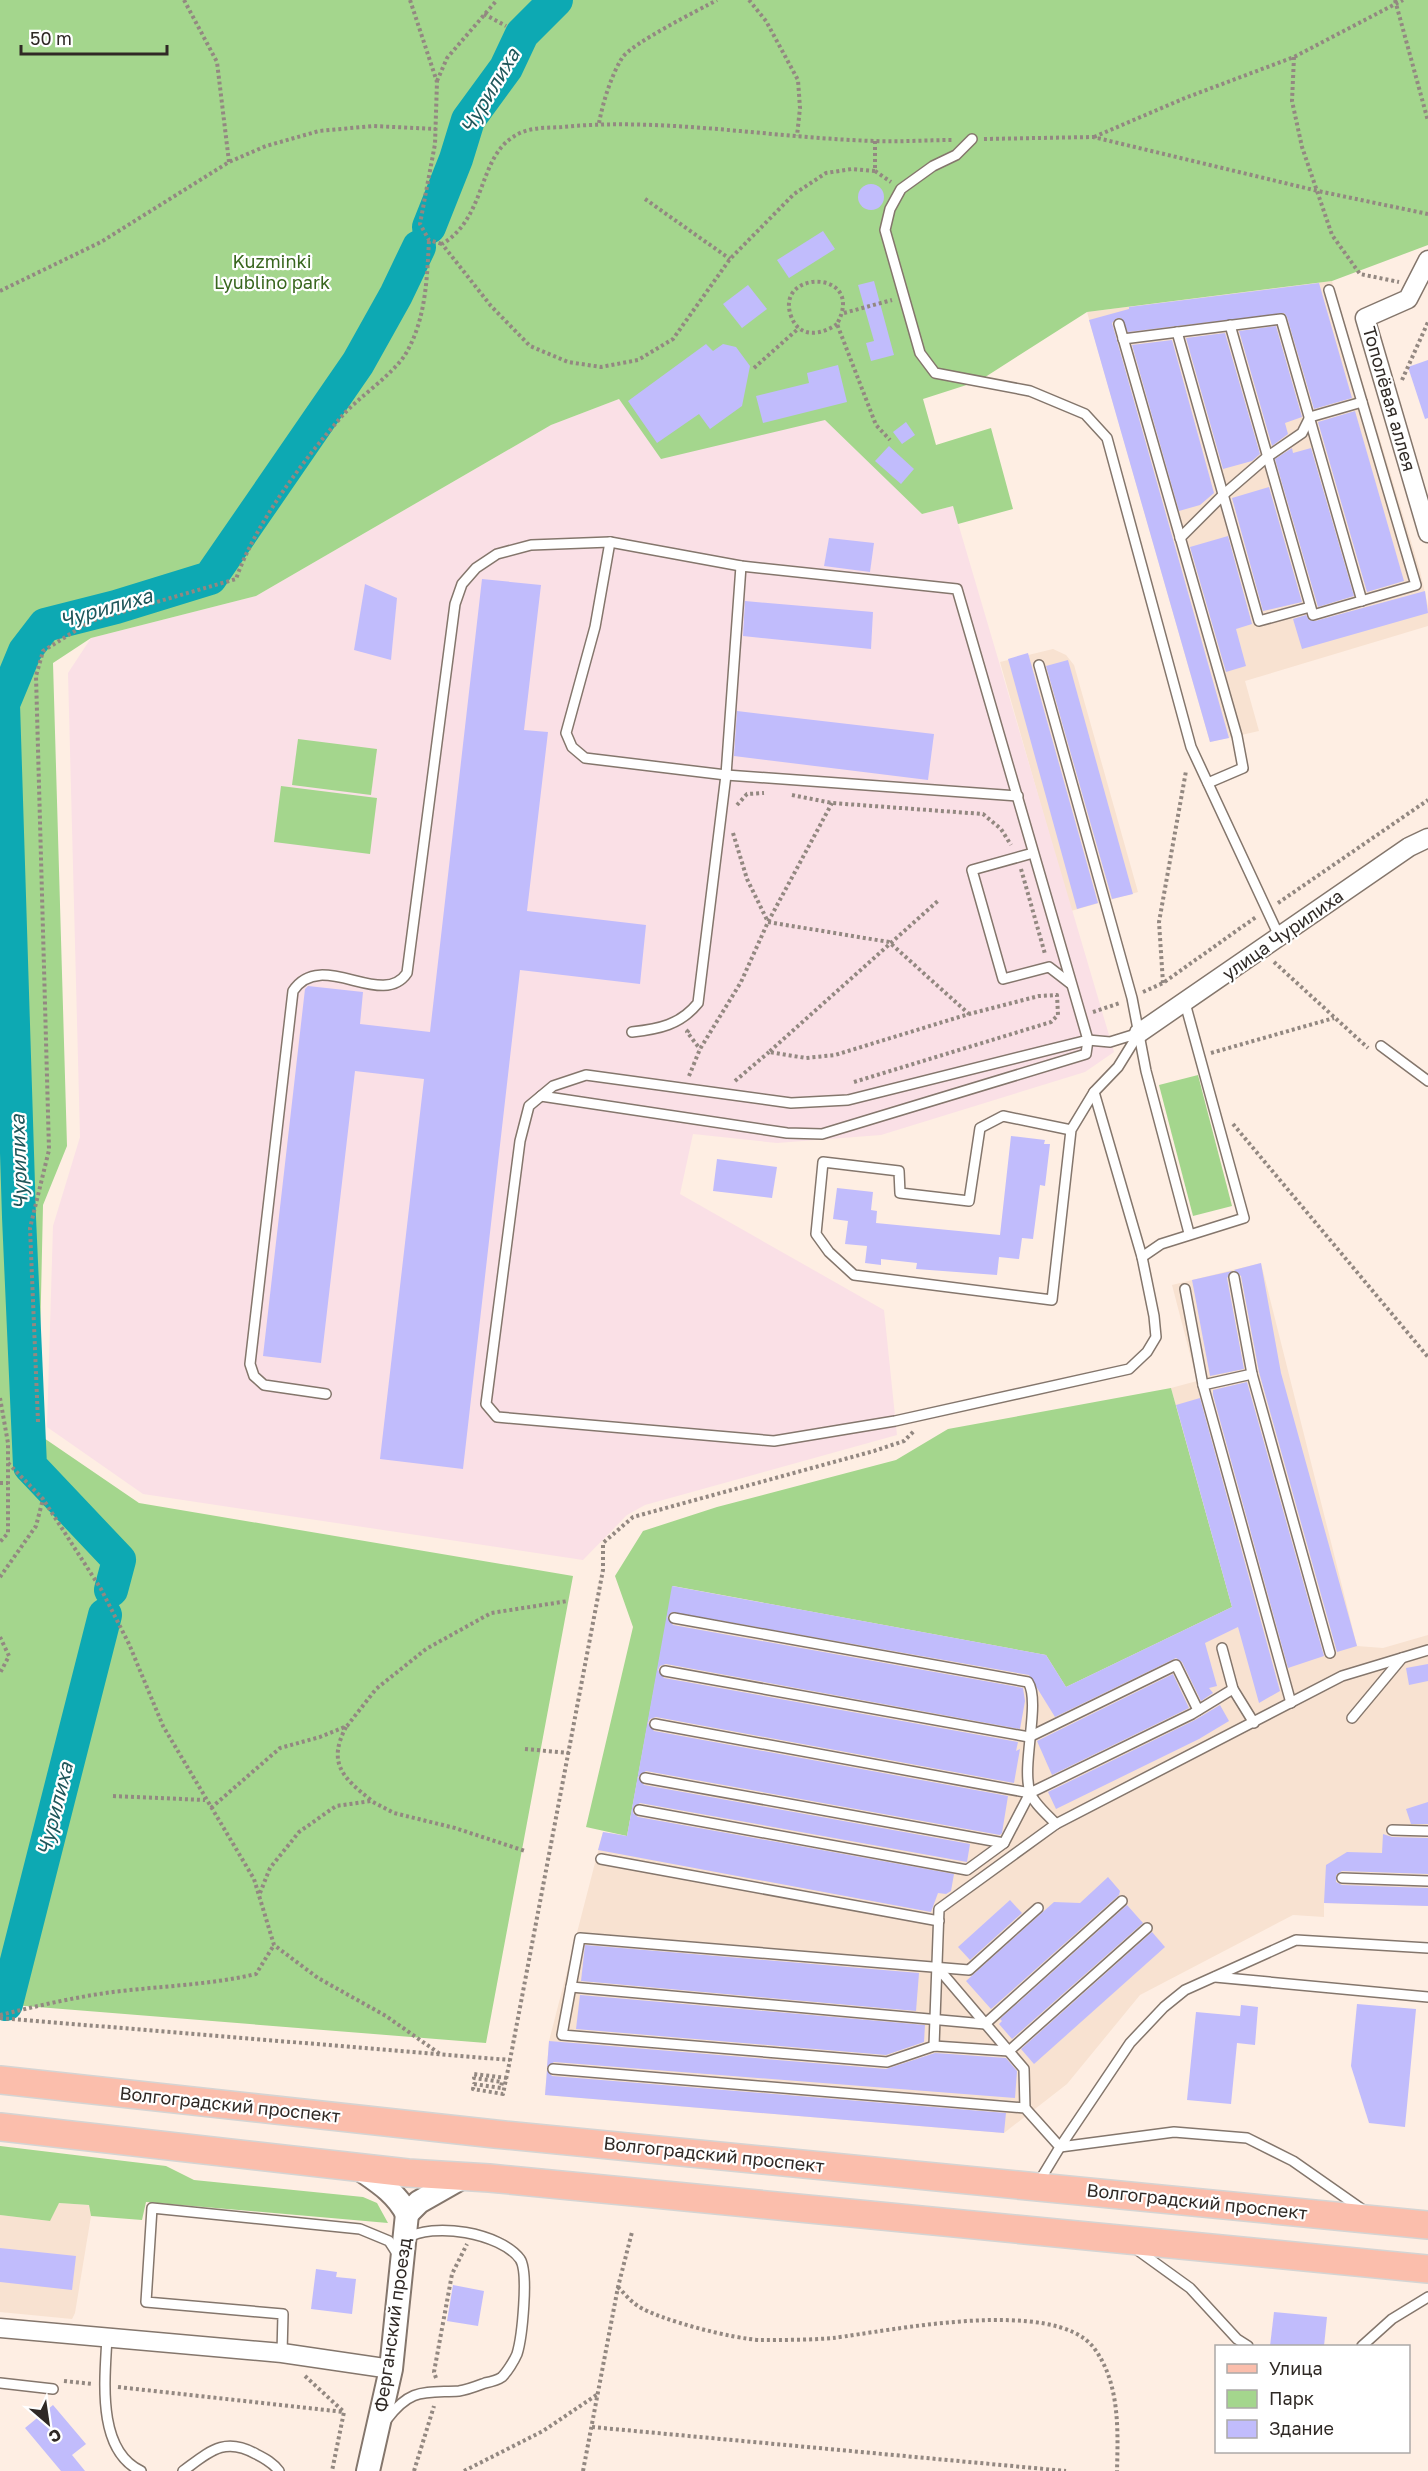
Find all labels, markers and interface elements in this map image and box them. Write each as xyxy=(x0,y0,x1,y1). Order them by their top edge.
scale bar xyxy=(21,18,166,56)
text: 50 m xyxy=(30,27,72,49)
water label: Чурилиха xyxy=(454,43,525,138)
park label: Kuzminki Lyublino park xyxy=(214,250,330,293)
street label: Тополёвая аллея xyxy=(1359,324,1421,474)
water label: Чурилиха xyxy=(57,582,156,633)
street label: улица Чурилиха xyxy=(1218,884,1347,984)
water label: Чурилиха xyxy=(4,1113,33,1210)
water label: Чурилиха xyxy=(31,1759,78,1858)
street label: Волгоградский проспект xyxy=(119,2081,342,2127)
street label: Волгоградский проспект xyxy=(603,2131,826,2177)
street label: Волгоградский проспект xyxy=(1086,2178,1309,2224)
street label: Ферганский проезд xyxy=(369,2236,415,2414)
legend xyxy=(1215,2345,1410,2453)
text: Улица xyxy=(1269,2357,1323,2379)
text: Парк xyxy=(1269,2387,1314,2409)
north arrow xyxy=(18,2393,78,2453)
text: Здание xyxy=(1269,2417,1334,2439)
text: С xyxy=(45,2425,65,2448)

